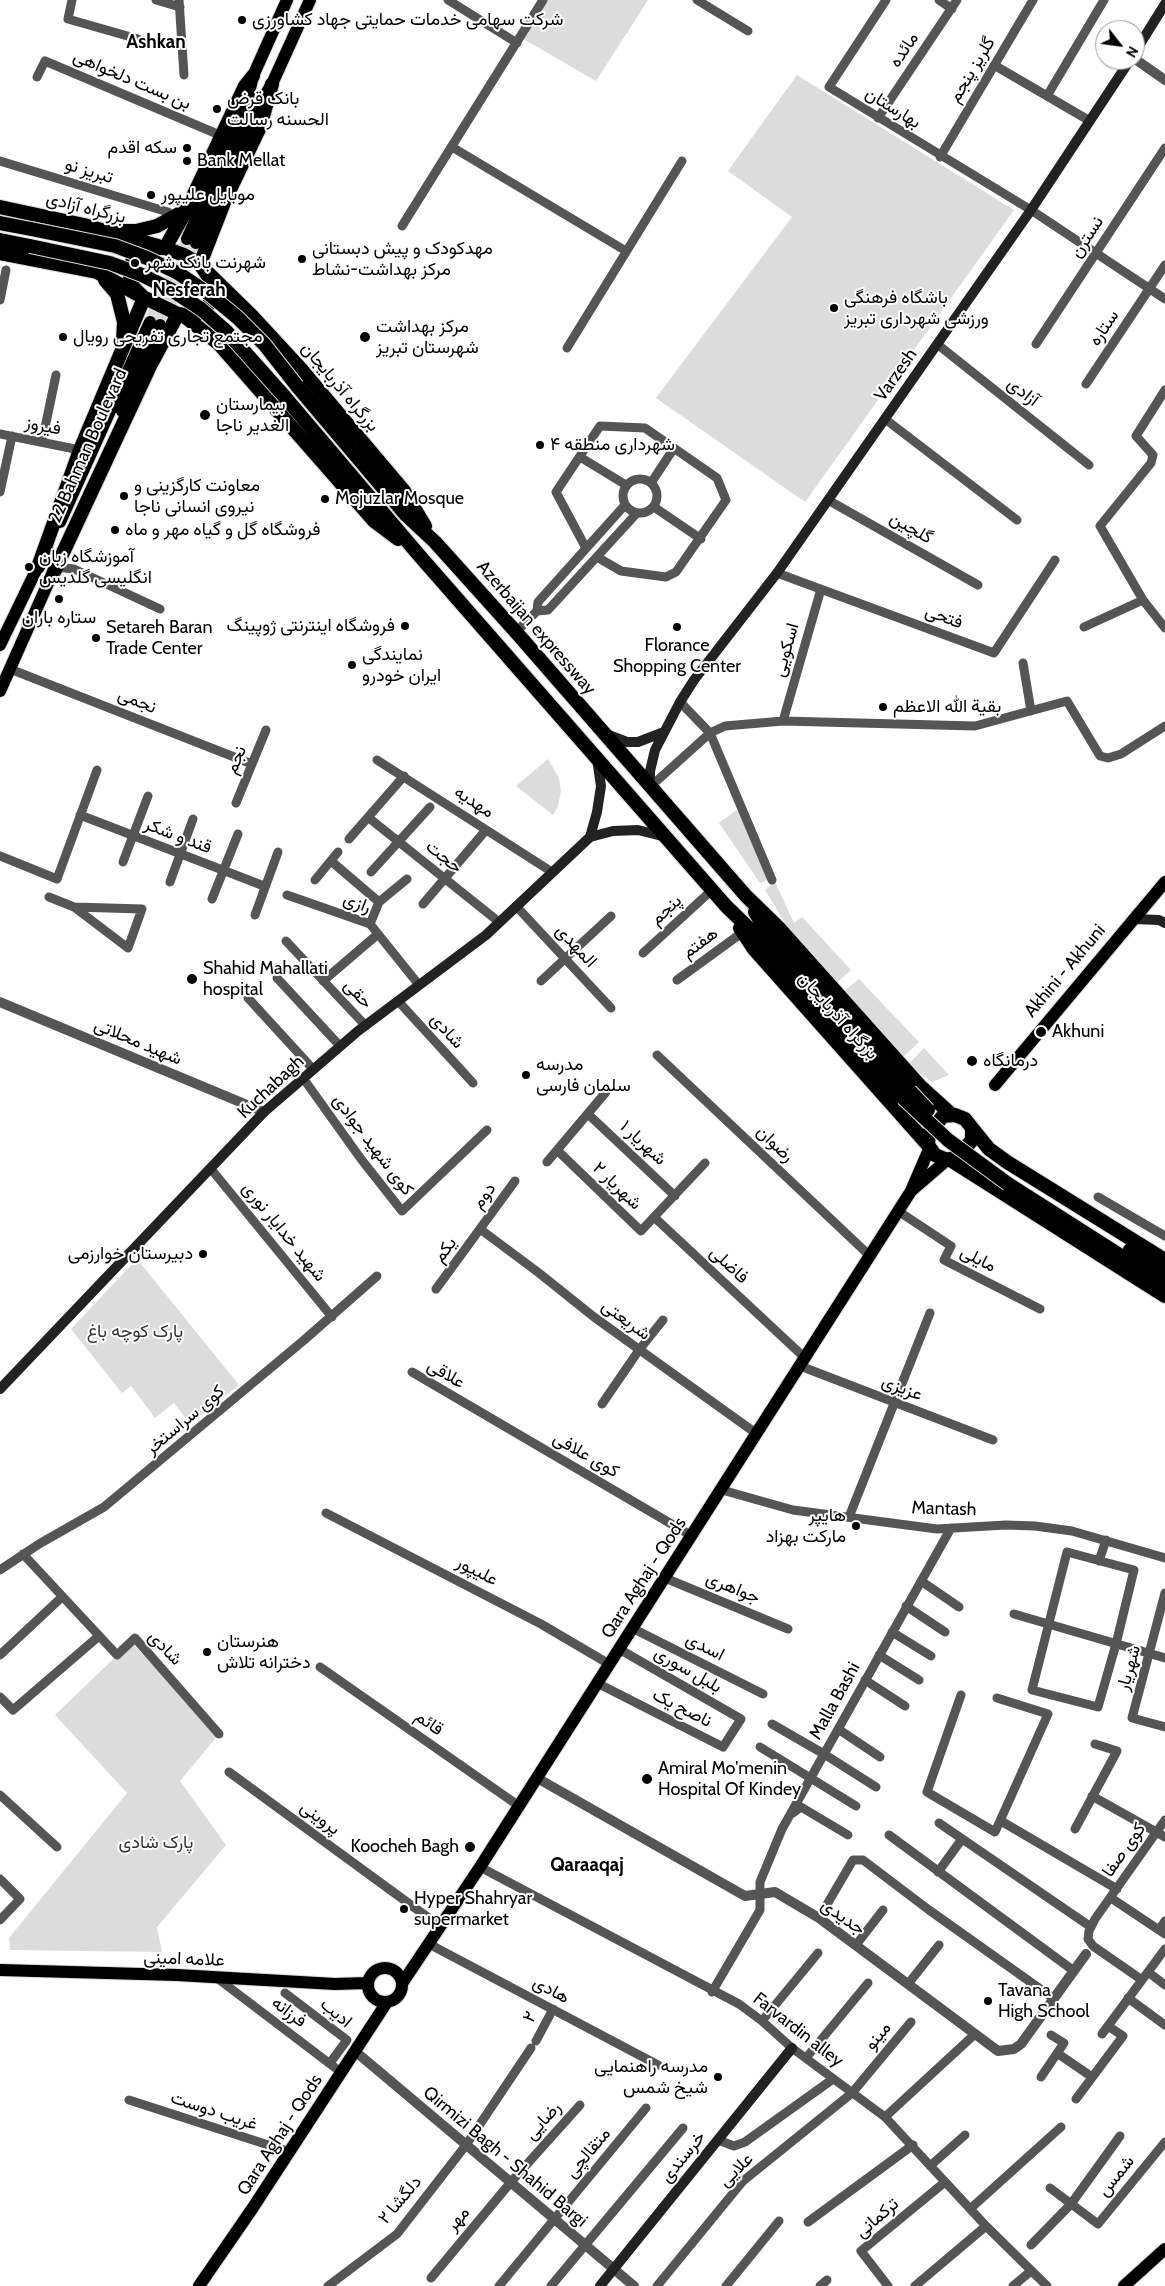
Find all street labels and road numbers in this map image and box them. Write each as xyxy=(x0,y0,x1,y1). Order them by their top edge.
street label: مائده xyxy=(884,28,924,72)
street label: گلریز پنجم xyxy=(944,33,1000,107)
street label: بن بست دلخواهی xyxy=(70,45,194,115)
street label: بهارستان xyxy=(861,82,925,134)
street label: تبریز نو xyxy=(62,153,116,189)
street label: بزرگراه آزادی xyxy=(44,188,128,228)
street label: نسترن xyxy=(1066,212,1108,262)
street label: ستاره xyxy=(1084,306,1124,350)
street label: بزرگراه آذربایجان xyxy=(296,338,384,436)
street label: Varzesh xyxy=(870,345,922,405)
street label: 22 Bahman Boulevard xyxy=(44,365,132,527)
street label: آزادی xyxy=(1003,373,1043,411)
street label: فیروز xyxy=(23,412,63,440)
street label: گلچین xyxy=(886,507,936,549)
street label: Azerbaijan expressway xyxy=(472,556,600,700)
street label: فتحی xyxy=(922,600,966,634)
street label: اسکویی xyxy=(768,620,804,680)
street label: نجمی xyxy=(115,684,159,718)
street label: نجم xyxy=(221,743,251,777)
street label: مهدیه xyxy=(450,781,498,823)
street label: قند و شکر xyxy=(141,813,215,859)
street label: حجت xyxy=(421,836,467,878)
street label: رازی xyxy=(340,888,374,918)
street label: پنجم xyxy=(646,890,686,930)
street label: المهدی xyxy=(551,920,601,972)
street label: Akhini - Akhuni xyxy=(1020,920,1110,1022)
street label: هفتم xyxy=(678,923,722,963)
street label: بزرگراه آذربایجان xyxy=(793,968,883,1064)
street label: حقی xyxy=(339,975,377,1013)
street label: شادی xyxy=(426,1009,468,1053)
street label: شهید محلاتی xyxy=(91,1014,185,1070)
street label: Kuchabagh xyxy=(233,1051,309,1123)
street label: کوی شهید جوادی xyxy=(328,1090,418,1200)
street label: شهریار ۱ xyxy=(615,1116,671,1170)
street label: رضوان xyxy=(752,1121,798,1167)
street label: شهریار ۲ xyxy=(588,1157,646,1215)
street label: شهید خدایار نوری xyxy=(237,1178,331,1286)
street label: دوم xyxy=(467,1179,501,1213)
street label: یکم xyxy=(429,1233,461,1267)
street label: مایلی xyxy=(956,1241,1000,1277)
street label: فاضلی xyxy=(705,1242,753,1288)
street label: شریعتی xyxy=(597,1295,655,1345)
street label: علاقی xyxy=(423,1355,469,1393)
street label: عزیزی xyxy=(878,1370,926,1406)
street label: کوی سراستخر xyxy=(141,1381,229,1459)
street label: کوی علافی xyxy=(549,1427,623,1483)
street label: Mantash xyxy=(911,1497,977,1521)
street label: Qara Aghaj - Qods xyxy=(597,1514,691,1642)
street label: علیپور xyxy=(453,1551,501,1591)
street label: جواهری xyxy=(703,1567,763,1609)
street label: شادی xyxy=(143,1626,187,1670)
street label: اسدی xyxy=(682,1628,728,1666)
street label: بلبل سوری xyxy=(650,1642,726,1698)
street label: شهریار xyxy=(1112,1643,1146,1693)
street label: Malla Bashi xyxy=(805,1659,865,1743)
street label: ناصح یک xyxy=(649,1684,715,1732)
street label: قائم xyxy=(411,1706,447,1740)
street label: پروینی xyxy=(296,1796,344,1840)
street label: کوی صفا xyxy=(1098,1819,1150,1881)
street label: جدیدی xyxy=(817,1894,869,1940)
street label: علامه امینی xyxy=(143,1947,225,1971)
street label: هادی xyxy=(529,1971,573,2009)
street label: Farvardin alley xyxy=(749,1988,847,2072)
street label: فرزانه xyxy=(267,1992,311,2032)
street label: ادیب xyxy=(316,1993,356,2033)
street label: ۲ xyxy=(518,2008,542,2026)
street label: مینو xyxy=(860,2017,896,2055)
street label: Qara Aghaj - Qods xyxy=(233,2071,327,2199)
street label: Qirmizi Bagh - Shahid Bargi xyxy=(419,2082,591,2232)
street label: غریب دوست xyxy=(168,2087,260,2135)
street label: رضایی xyxy=(520,2097,566,2145)
street label: متقالچی xyxy=(561,2123,615,2183)
street label: خرسندی xyxy=(656,2127,710,2187)
street label: علایی xyxy=(714,2148,758,2192)
street label: شمس xyxy=(1093,2151,1139,2201)
street label: دلگشا ۲ xyxy=(374,2171,426,2229)
street label: ترکمانی xyxy=(851,2193,903,2243)
street label: مهر xyxy=(442,2202,474,2236)

